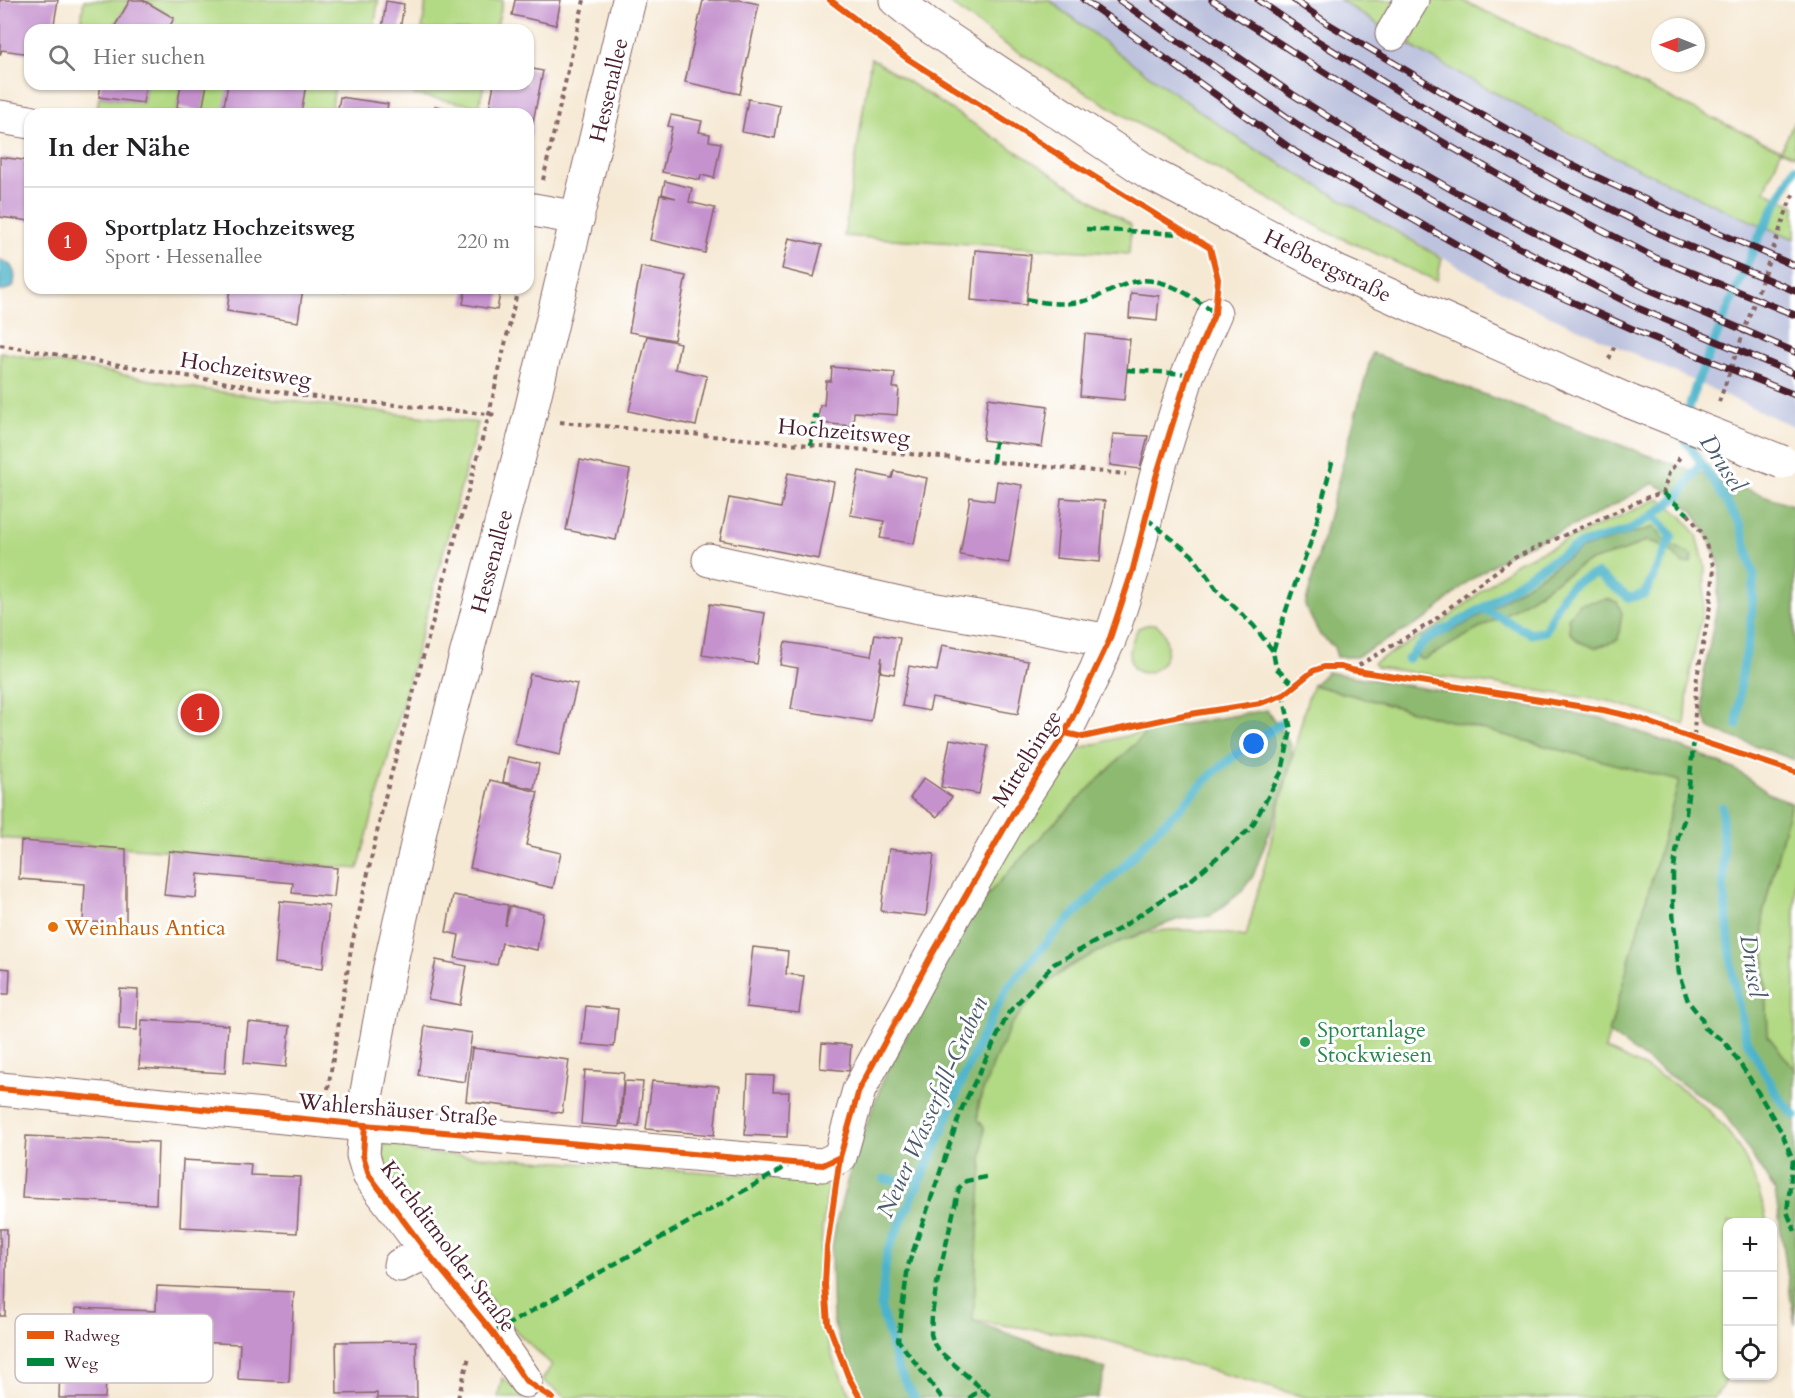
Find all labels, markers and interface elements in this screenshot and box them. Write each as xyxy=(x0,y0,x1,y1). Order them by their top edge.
north arrow xyxy=(1651,18,1705,72)
search box xyxy=(24,24,534,90)
street label: Hessenallee xyxy=(582,35,636,145)
icon: search xyxy=(45,41,78,74)
text: Hier suchen xyxy=(93,42,206,72)
text: In der Nähe xyxy=(48,130,190,165)
text: Sportplatz Hochzeitsweg xyxy=(105,213,354,243)
street label: Heßbergstraße xyxy=(1259,222,1396,310)
text: 1 xyxy=(62,228,73,255)
text: 220 m xyxy=(457,228,510,255)
text: Sport · Hessenallee xyxy=(105,243,263,270)
street label: Hochzeitsweg xyxy=(178,345,314,395)
street label: Hochzeitsweg xyxy=(777,411,912,453)
water label: Drusel xyxy=(1692,428,1754,500)
street label: Hessenallee xyxy=(464,506,520,616)
pin: 1 xyxy=(180,690,220,736)
street label: Mittelbinge xyxy=(985,704,1069,813)
your location xyxy=(1239,729,1268,758)
place label: Weinhaus Antica xyxy=(64,913,226,943)
marker: Weinhaus Antica xyxy=(46,920,60,934)
water label: Drusel xyxy=(1731,932,1774,1001)
water label: Neuer Wasserfall-Graben xyxy=(869,991,996,1223)
place label: Sportanlage Stockwiesen xyxy=(1317,1015,1433,1070)
marker: Sportanlage Stockwiesen xyxy=(1298,1035,1312,1049)
street label: Wahlershäuser Straße xyxy=(296,1086,499,1134)
street label: Kirchditmolder Straße xyxy=(374,1155,523,1339)
map controls xyxy=(1723,1218,1777,1380)
button: + xyxy=(1723,1218,1777,1272)
button: − xyxy=(1723,1272,1777,1326)
legend xyxy=(15,1314,213,1383)
text: Radweg xyxy=(64,1325,120,1347)
button: locate xyxy=(1723,1326,1777,1380)
text: Weg xyxy=(63,1352,98,1374)

